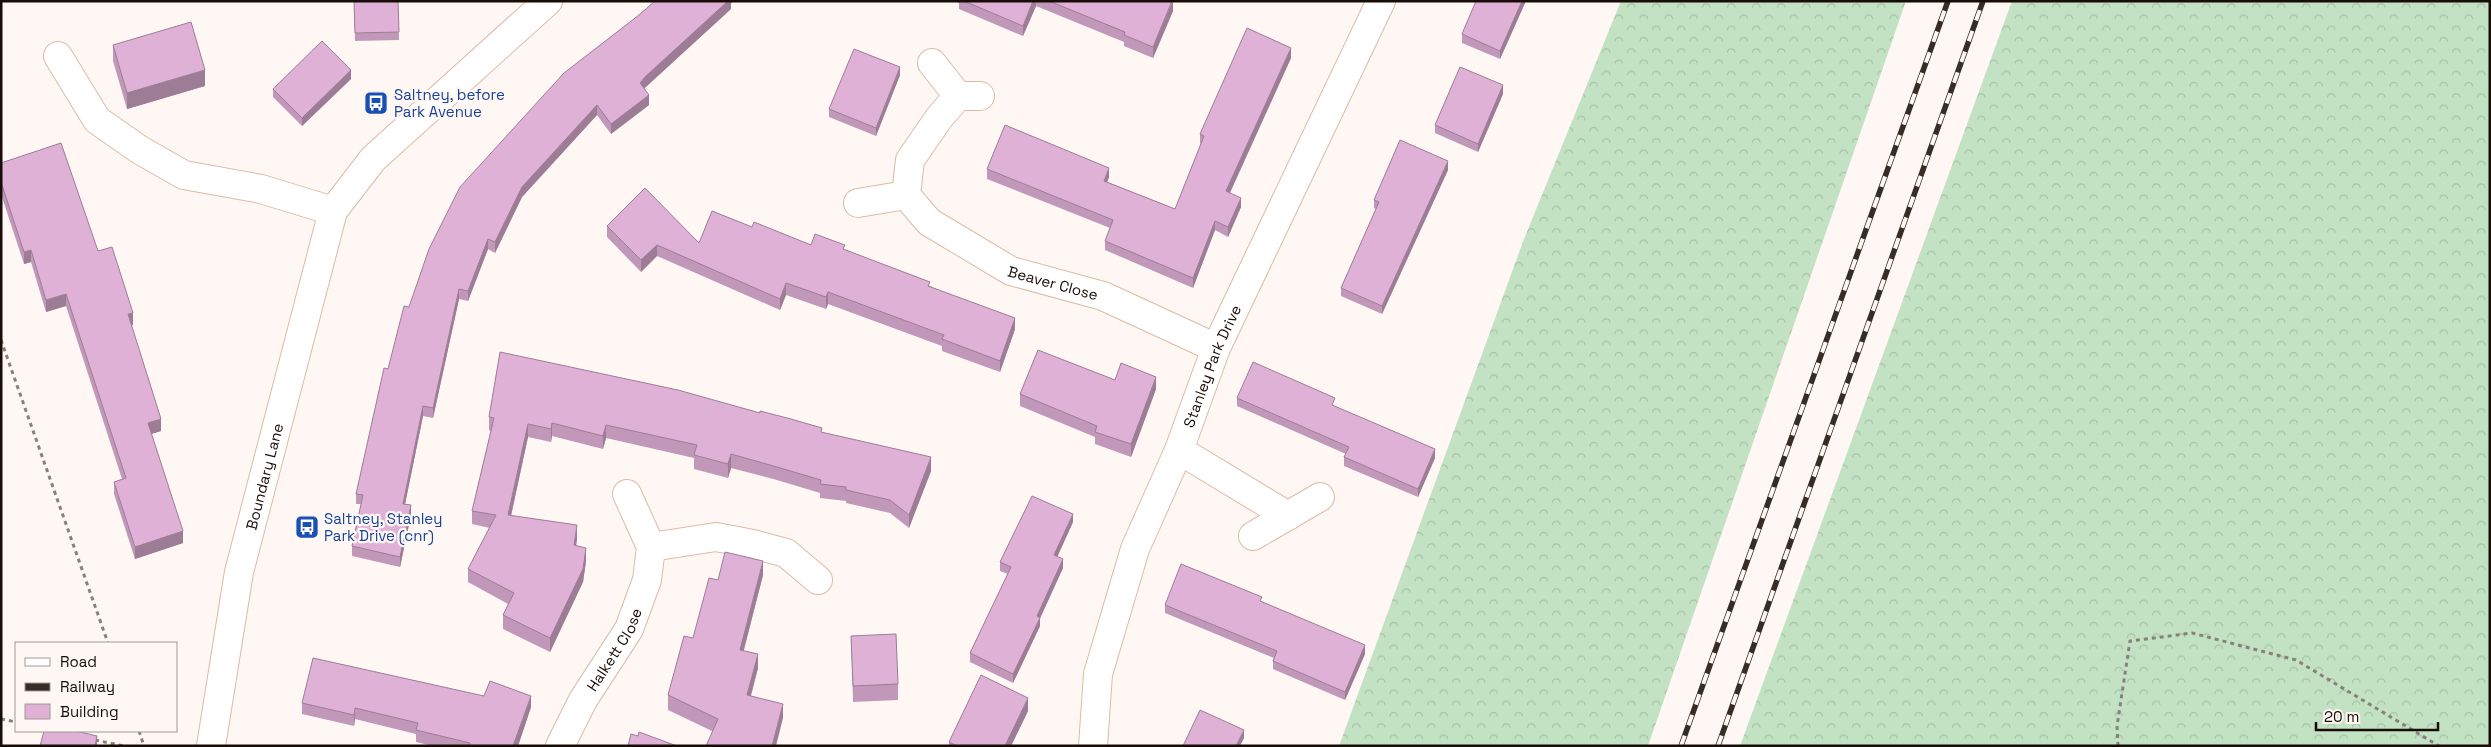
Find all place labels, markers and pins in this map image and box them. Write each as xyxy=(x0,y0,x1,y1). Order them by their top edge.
place label: Saltney, before Park Avenue xyxy=(394,85,505,121)
bus stop icon: Saltney, before Park Avenue xyxy=(363,90,389,116)
place label: Saltney, Stanley Park Drive (cnr) xyxy=(324,509,442,546)
bus stop icon: Saltney, Stanley Park Drive (cnr) xyxy=(294,514,320,540)

